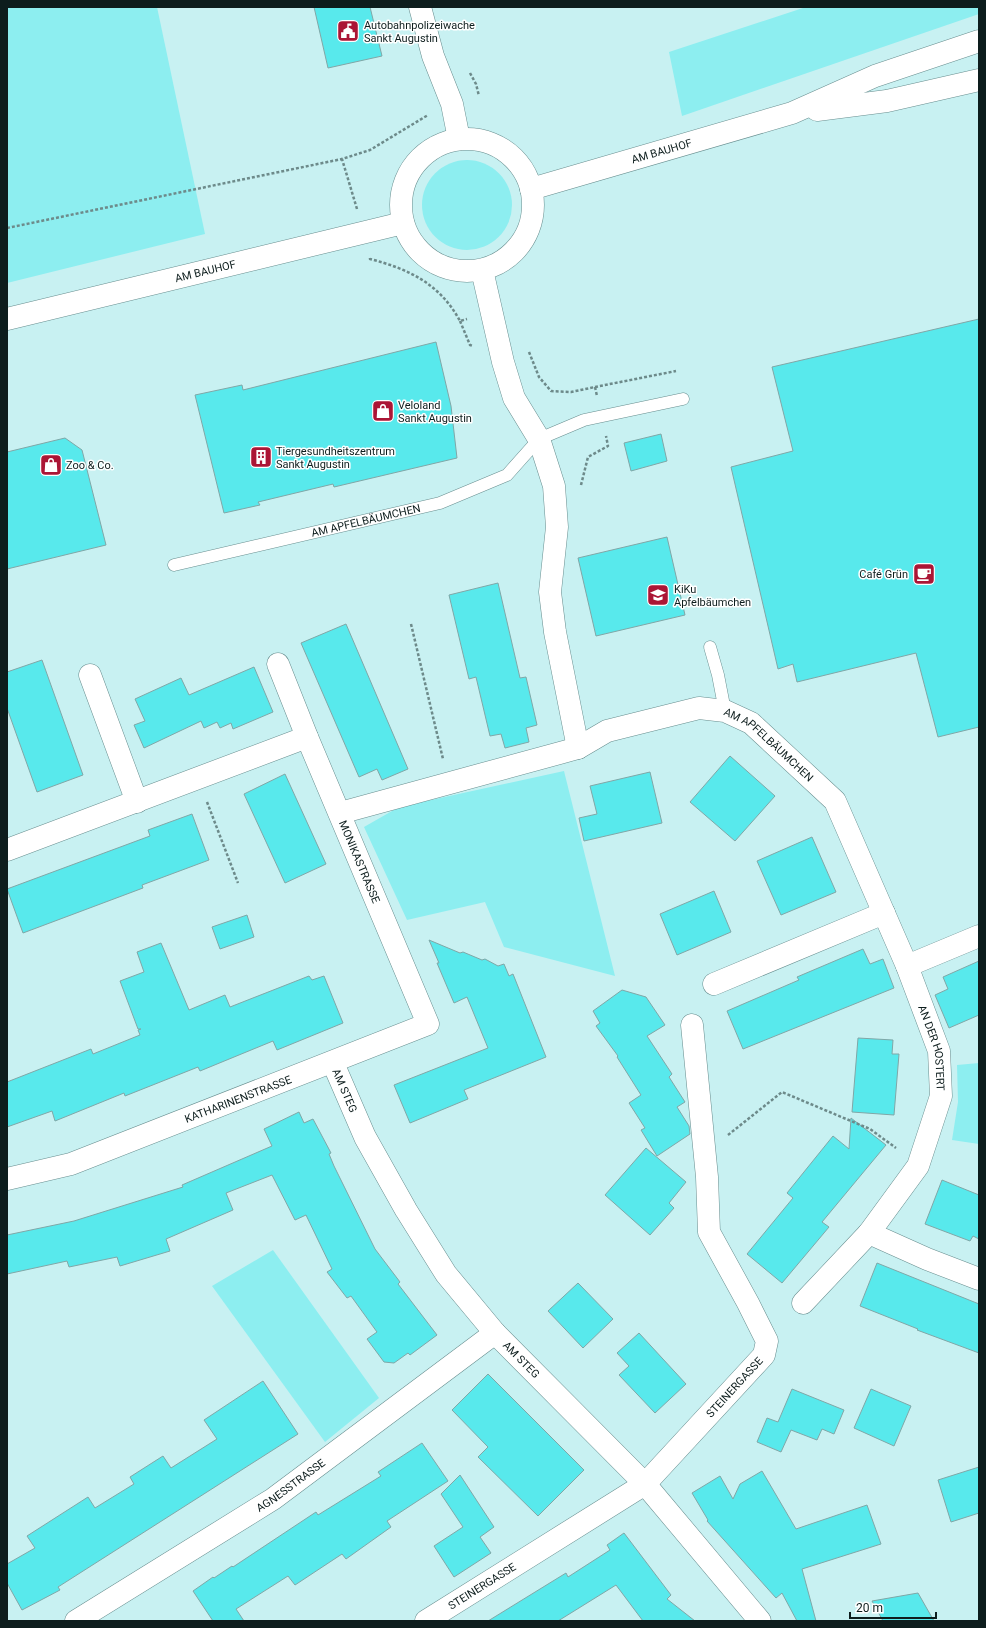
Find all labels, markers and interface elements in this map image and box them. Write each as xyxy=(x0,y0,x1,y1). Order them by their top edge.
public building icon: Autobahnpolizeiwache Sankt Augustin xyxy=(335,18,361,44)
place label: Autobahnpolizeiwache Sankt Augustin xyxy=(364,19,475,45)
street label: AM BAUHOF xyxy=(630,137,693,166)
street label: AM BAUHOF xyxy=(174,258,237,285)
shop icon: Veloland Sankt Augustin xyxy=(370,398,396,424)
place label: Veloland Sankt Augustin xyxy=(398,399,472,425)
building icon: Tiergesundheitszentrum Sankt Augustin xyxy=(248,444,274,470)
place label: Tiergesundheitszentrum Sankt Augustin xyxy=(276,445,395,471)
shop icon: Zoo & Co. xyxy=(38,452,64,478)
place label: Zoo & Co. xyxy=(66,459,114,472)
street label: AM APFELBÄUMCHEN xyxy=(310,502,422,540)
cafe icon: Café Grün xyxy=(911,561,937,587)
place label: Café Grün xyxy=(859,568,908,581)
school or university icon: KiKu Apfelbäumchen xyxy=(645,582,671,608)
place label: KiKu Apfelbäumchen xyxy=(674,583,751,609)
street label: AM APFELBÄUMCHEN xyxy=(722,705,816,785)
street label: MONIKASTRASSE xyxy=(336,819,382,905)
street label: AN DER HOSTERT xyxy=(915,1003,947,1092)
street label: AM STEG xyxy=(329,1067,360,1115)
street label: KATHARINENSTRASSE xyxy=(183,1073,293,1126)
street label: AM STEG xyxy=(500,1339,542,1381)
street label: STEINERGASSE xyxy=(704,1355,766,1420)
street label: AGNESSTRASSE xyxy=(254,1456,328,1515)
street label: STEINERGASSE xyxy=(446,1560,518,1612)
scale bar xyxy=(850,1594,936,1620)
text: 20 m xyxy=(856,1601,883,1615)

